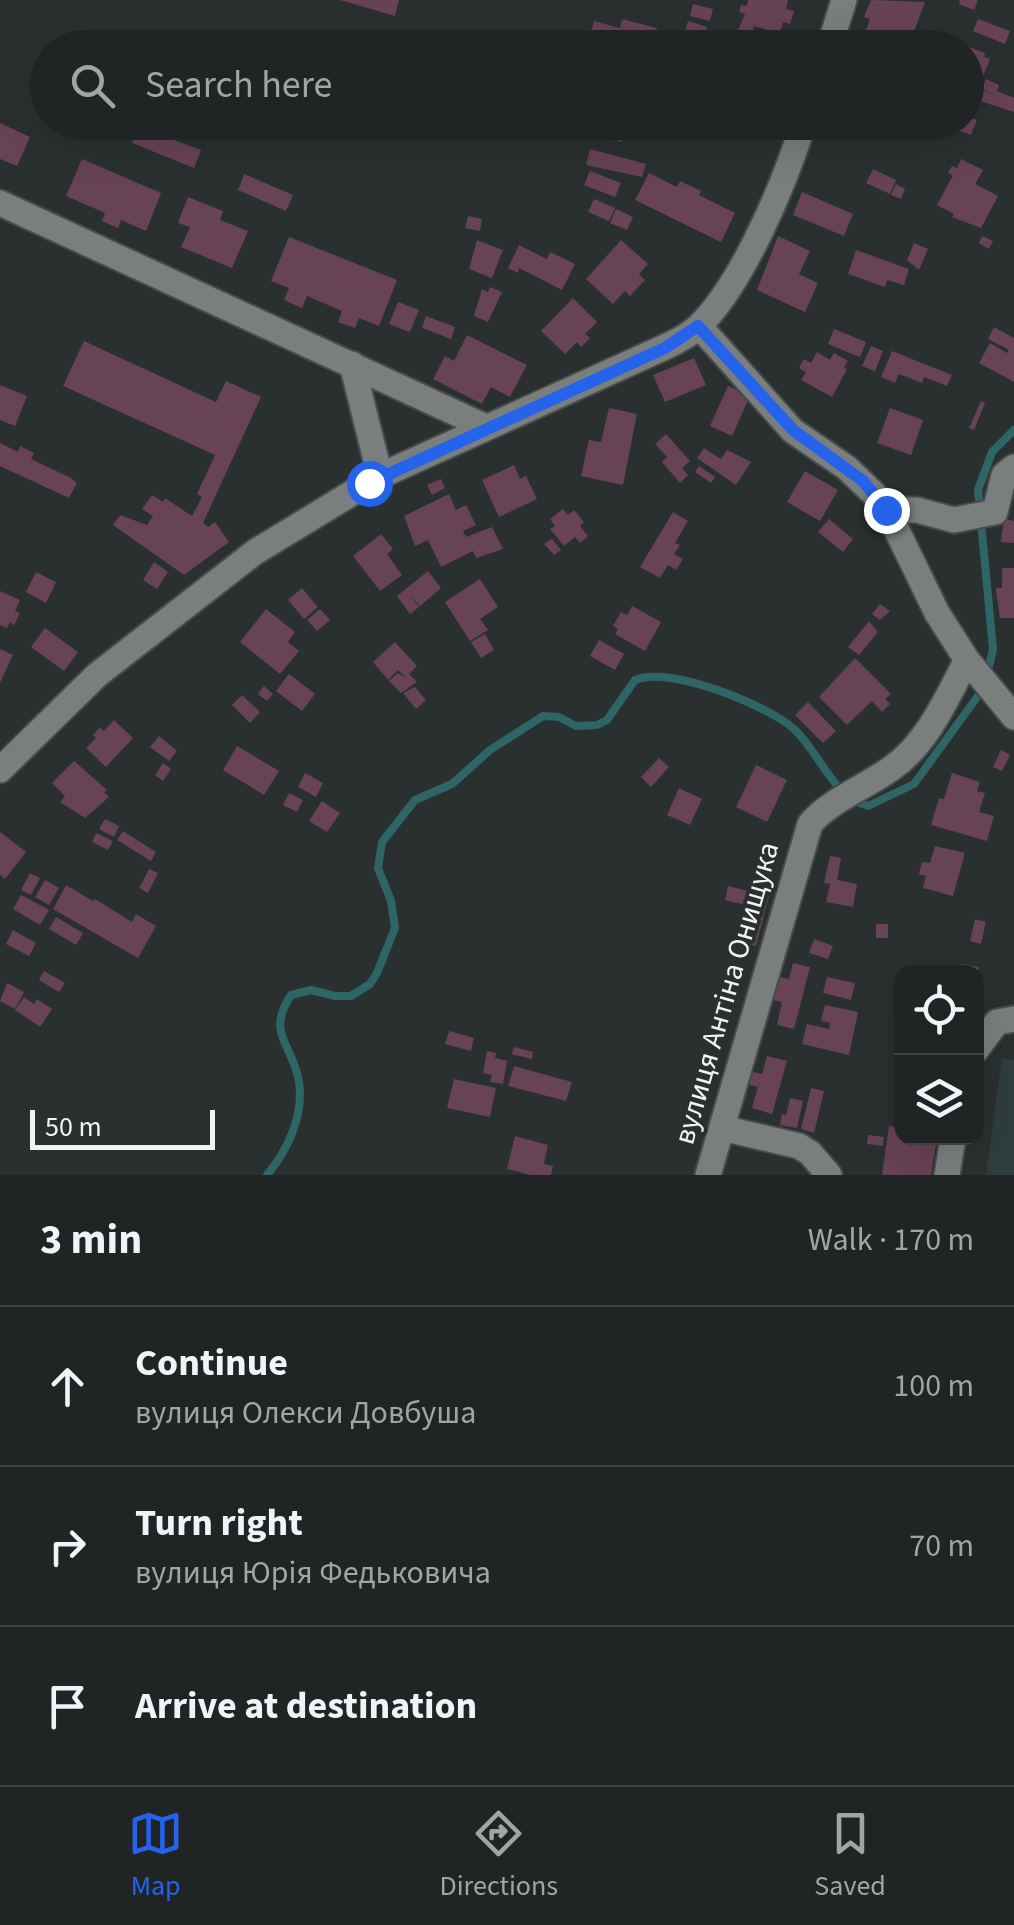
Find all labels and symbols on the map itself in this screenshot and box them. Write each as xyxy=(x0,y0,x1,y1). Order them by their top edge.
route start xyxy=(347,461,393,507)
route end xyxy=(864,488,910,534)
street label: вулиця Антіна Онищука xyxy=(663,837,790,1149)
scale bar xyxy=(30,1105,215,1150)

